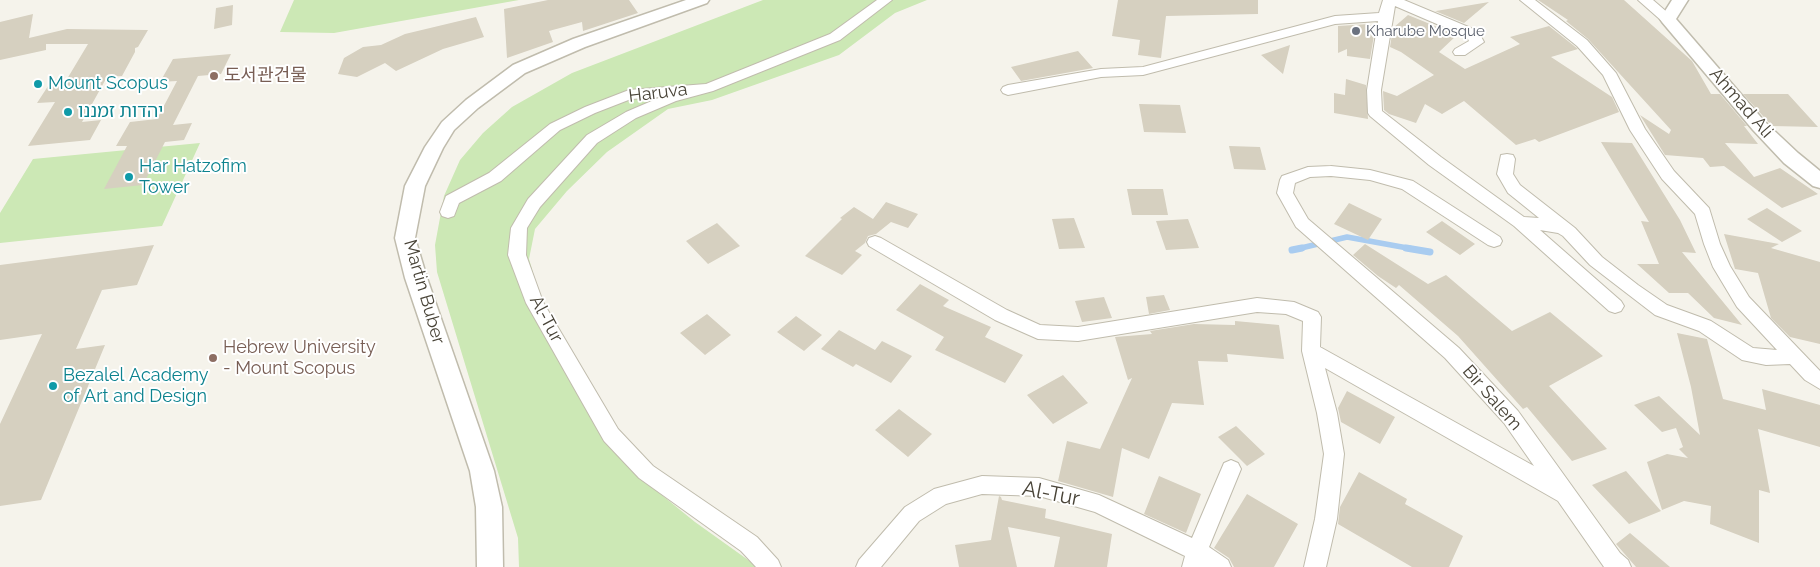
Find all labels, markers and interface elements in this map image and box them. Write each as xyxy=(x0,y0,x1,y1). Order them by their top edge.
place label: Kharube Mosque xyxy=(1366,22,1485,40)
marker: Kharube Mosque xyxy=(1350,25,1362,37)
street label: Ahmad Ali xyxy=(1705,64,1777,142)
place label: 도서관건물 xyxy=(224,65,307,87)
marker: 도서관건물 xyxy=(208,70,220,82)
place label: Mount Scopus xyxy=(48,73,168,95)
marker: Mount Scopus xyxy=(32,78,44,90)
street label: Haruva xyxy=(627,79,689,107)
place label: יהדות זמננו xyxy=(78,101,163,123)
marker: יהדות זמננו xyxy=(62,106,74,118)
place label: Har Hatzofim Tower xyxy=(139,156,247,198)
marker: Har Hatzofim Tower xyxy=(123,171,135,183)
street label: Martin Buber xyxy=(399,237,449,347)
street label: Al-Tur xyxy=(525,292,567,346)
place label: Hebrew University - Mount Scopus xyxy=(223,337,376,379)
marker: Hebrew University - Mount Scopus xyxy=(207,352,219,364)
street label: Bir Salem xyxy=(1458,361,1526,435)
place label: Bezalel Academy of Art and Design xyxy=(63,365,208,408)
marker: Bezalel Academy of Art and Design xyxy=(47,380,59,392)
street label: Al-Tur xyxy=(1020,476,1082,512)

